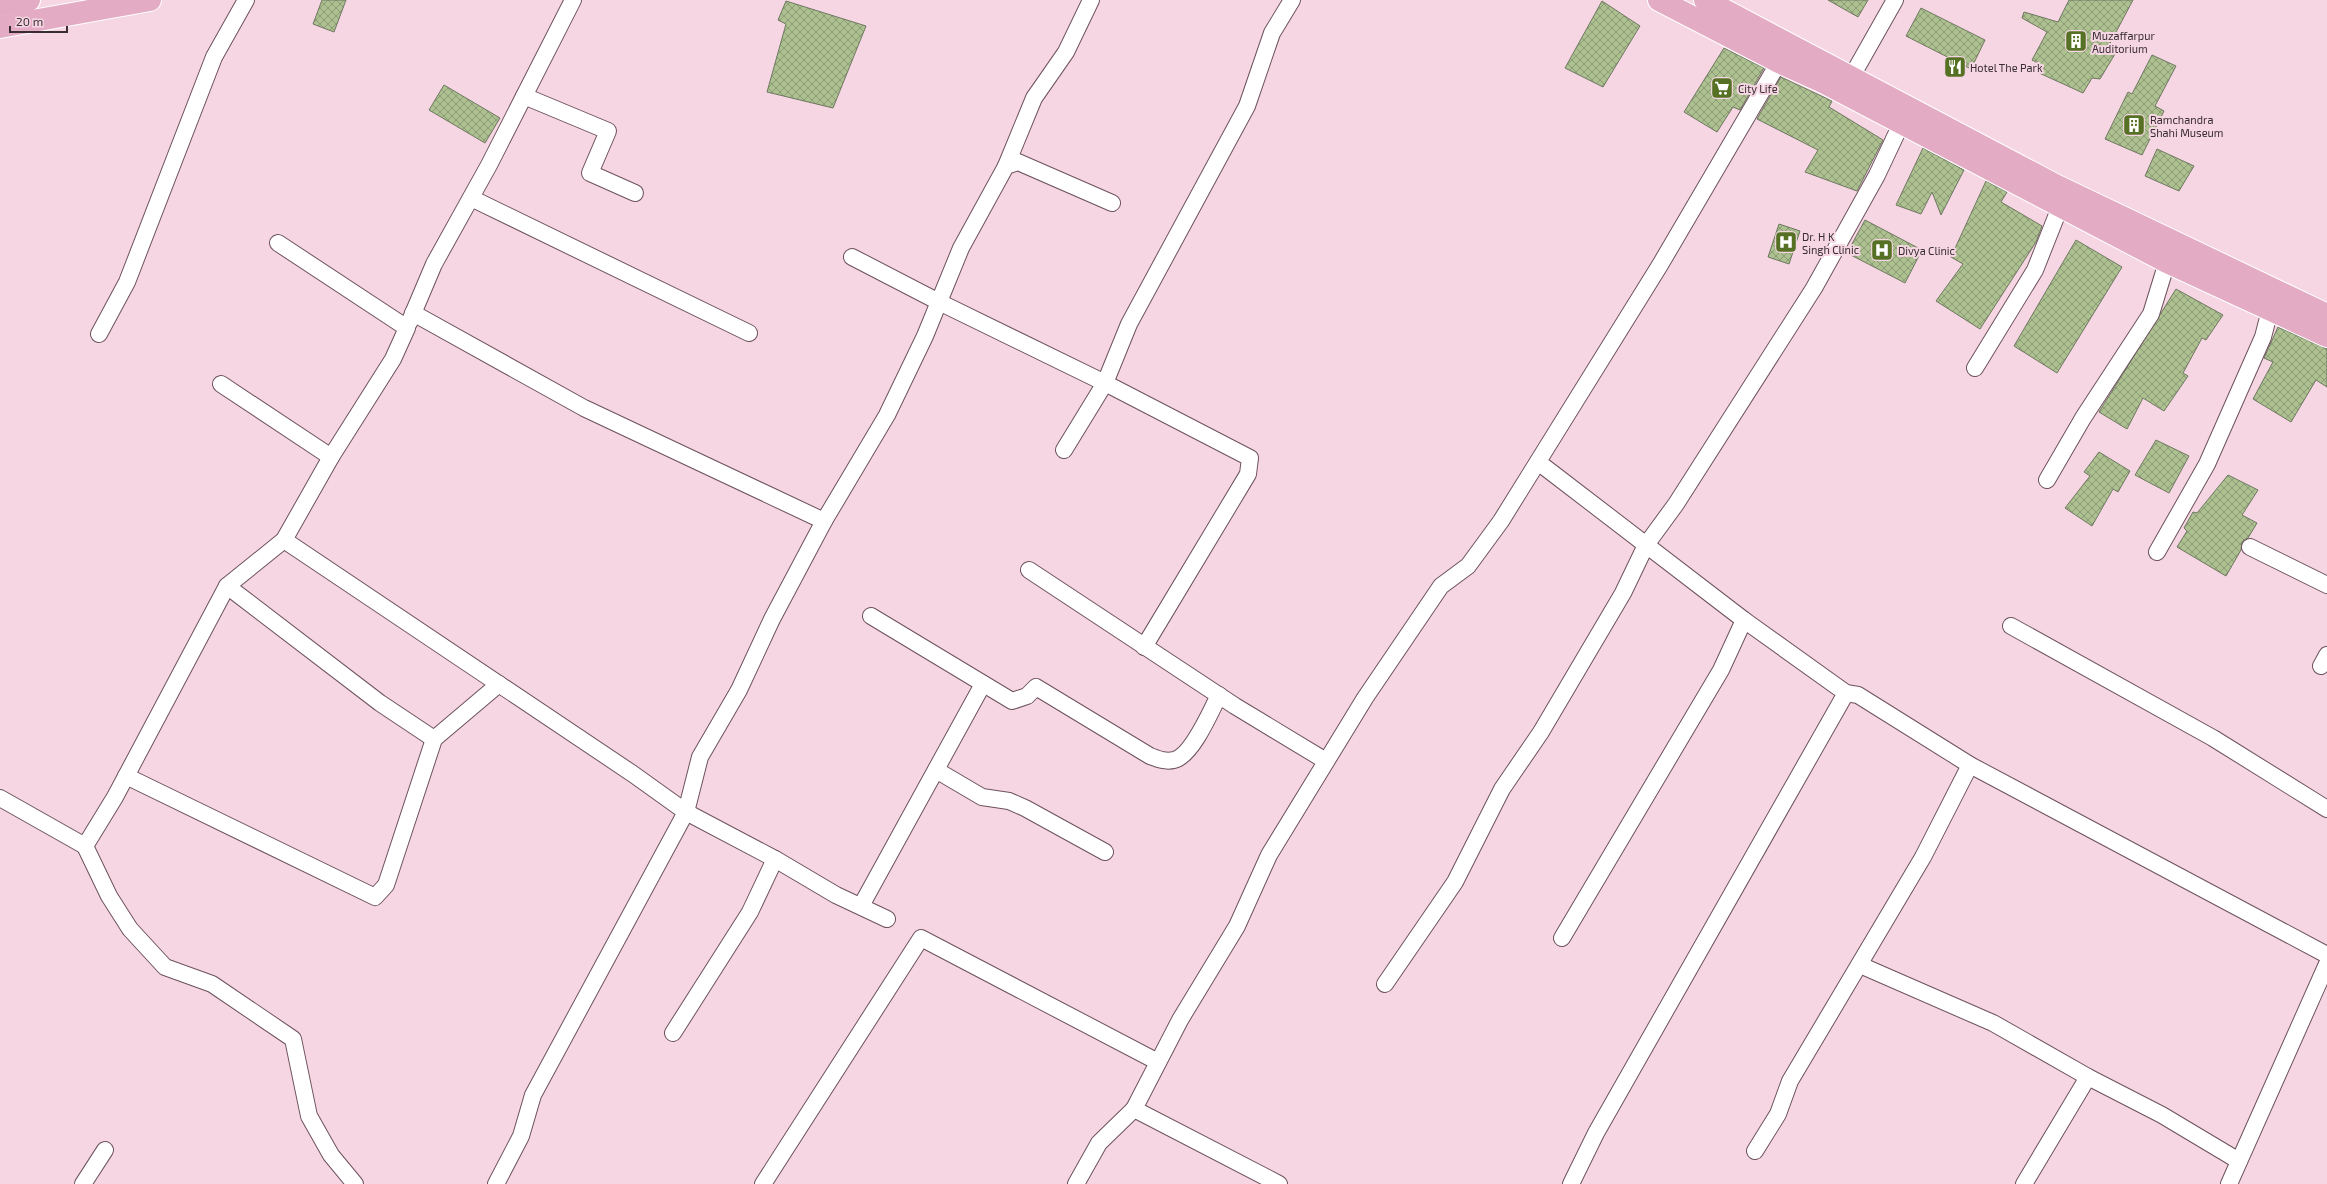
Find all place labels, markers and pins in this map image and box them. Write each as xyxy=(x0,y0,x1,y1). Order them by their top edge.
building icon: Muzaffarpur Auditorium xyxy=(2063,28,2089,54)
place label: Muzaffarpur Auditorium xyxy=(2092,29,2155,55)
restaurant icon: Hotel The Park xyxy=(1942,54,1968,80)
place label: Hotel The Park xyxy=(1970,61,2043,74)
supermarket icon: City Life xyxy=(1709,75,1735,101)
place label: City Life xyxy=(1738,82,1778,95)
building icon: Ramchandra Shahi Museum xyxy=(2121,112,2147,138)
place label: Ramchandra Shahi Museum xyxy=(2150,113,2224,139)
hospital icon: Dr. H K Singh Clinic xyxy=(1773,229,1799,255)
place label: Dr. H K Singh Clinic xyxy=(1802,230,1859,256)
hospital icon: Divya Clinic xyxy=(1869,237,1895,263)
place label: Divya Clinic xyxy=(1898,244,1955,257)

